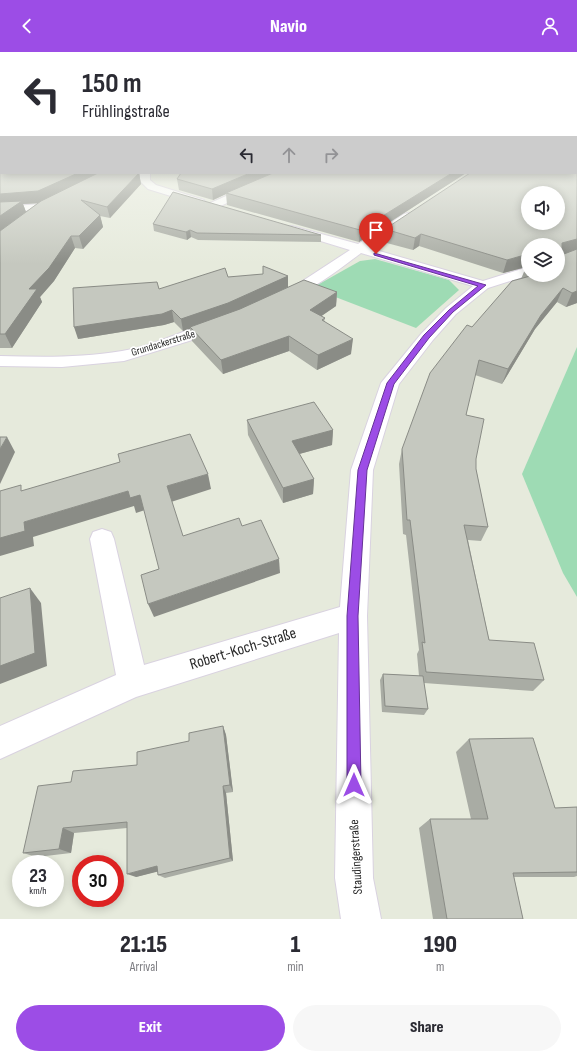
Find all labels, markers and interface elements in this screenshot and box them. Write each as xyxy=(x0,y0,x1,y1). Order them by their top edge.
icon: back xyxy=(16,15,38,37)
icon: person xyxy=(539,15,561,37)
text: Navio xyxy=(270,16,307,37)
text: 150 m xyxy=(82,67,142,100)
icon: left xyxy=(16,68,68,120)
text: Frühlingstraße xyxy=(82,101,170,122)
icon: left xyxy=(236,144,258,166)
icon: ahead xyxy=(278,144,300,166)
icon: right xyxy=(320,144,342,166)
map controls xyxy=(521,186,565,282)
button: sound xyxy=(521,186,565,230)
pin xyxy=(359,213,393,254)
icon: arrive xyxy=(365,219,387,241)
button: layers xyxy=(521,238,565,282)
street label: Grundackerstraße xyxy=(129,327,197,359)
street label: Robert-Koch-Straße xyxy=(187,624,299,674)
position arrow xyxy=(333,764,375,806)
street label: Staudingerstraße xyxy=(346,819,366,895)
speed limit sign: 30 xyxy=(72,855,124,907)
text: 23 xyxy=(29,864,47,888)
text: km/h xyxy=(29,885,47,897)
text: 21:15 xyxy=(120,930,167,959)
text: 1 xyxy=(291,930,300,959)
text: 190 xyxy=(424,930,457,959)
text: Arrival xyxy=(130,959,158,975)
text: min xyxy=(287,959,304,975)
text: m xyxy=(436,959,444,975)
button: Exit xyxy=(16,1005,285,1051)
button: Share xyxy=(293,1005,561,1051)

